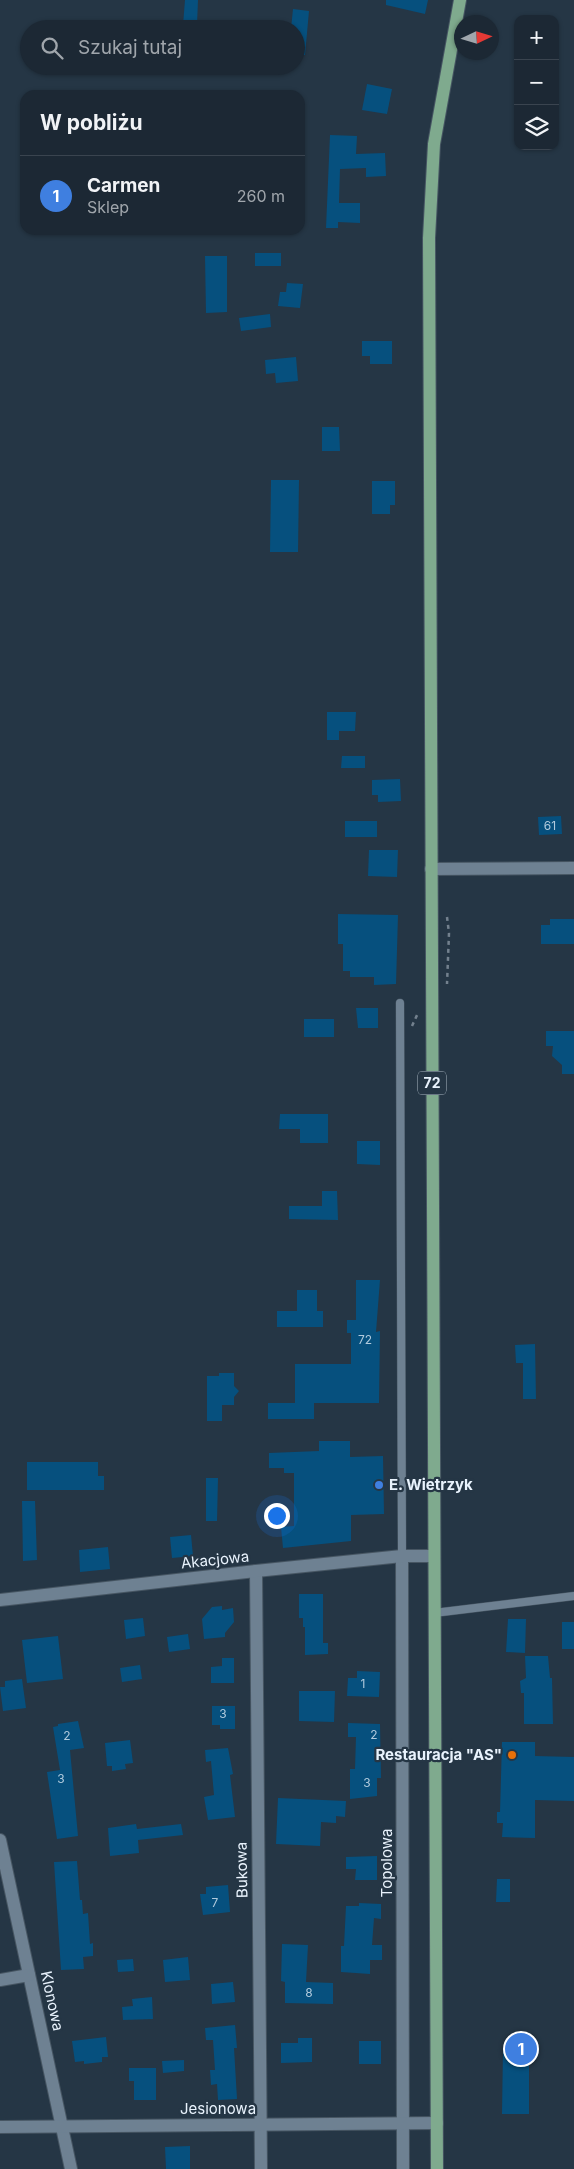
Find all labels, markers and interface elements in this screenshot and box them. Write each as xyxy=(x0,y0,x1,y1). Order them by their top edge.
north arrow xyxy=(454,15,499,60)
map controls xyxy=(514,15,559,150)
button: + xyxy=(514,15,559,60)
search box xyxy=(20,20,305,75)
icon: search xyxy=(38,34,66,62)
text: Szukaj tutaj xyxy=(78,36,182,59)
button: − xyxy=(514,60,559,105)
button: layers xyxy=(514,105,559,150)
text: W pobliżu xyxy=(40,110,143,135)
text: Carmen xyxy=(87,174,160,197)
text: 1 xyxy=(53,186,59,206)
text: 260 m xyxy=(237,186,285,206)
text: Sklep xyxy=(87,197,129,217)
house number: 61 xyxy=(544,818,556,833)
road number: 72 xyxy=(418,1072,446,1094)
house number: 72 xyxy=(358,1332,372,1347)
place label: E. Wietrzyk xyxy=(389,1475,473,1494)
marker: E. Wietrzyk xyxy=(373,1479,385,1491)
your location xyxy=(264,1503,290,1529)
street label: Akacjowa xyxy=(180,1546,250,1573)
house number: 1 xyxy=(361,1676,365,1691)
house number: 3 xyxy=(219,1706,227,1721)
house number: 2 xyxy=(370,1727,378,1742)
house number: 2 xyxy=(63,1728,71,1743)
place label: Restauracja "AS" xyxy=(375,1745,502,1764)
marker: Restauracja "AS" xyxy=(506,1749,518,1761)
house number: 3 xyxy=(57,1771,65,1786)
house number: 3 xyxy=(363,1775,371,1790)
street label: Topolowa xyxy=(377,1829,396,1897)
street label: Bukowa xyxy=(232,1842,251,1898)
house number: 7 xyxy=(212,1895,219,1910)
street label: Klonowa xyxy=(37,1969,68,2033)
house number: 8 xyxy=(305,1985,313,2000)
pin: 1 xyxy=(505,2030,537,2068)
street label: Jesionowa xyxy=(180,2099,256,2118)

